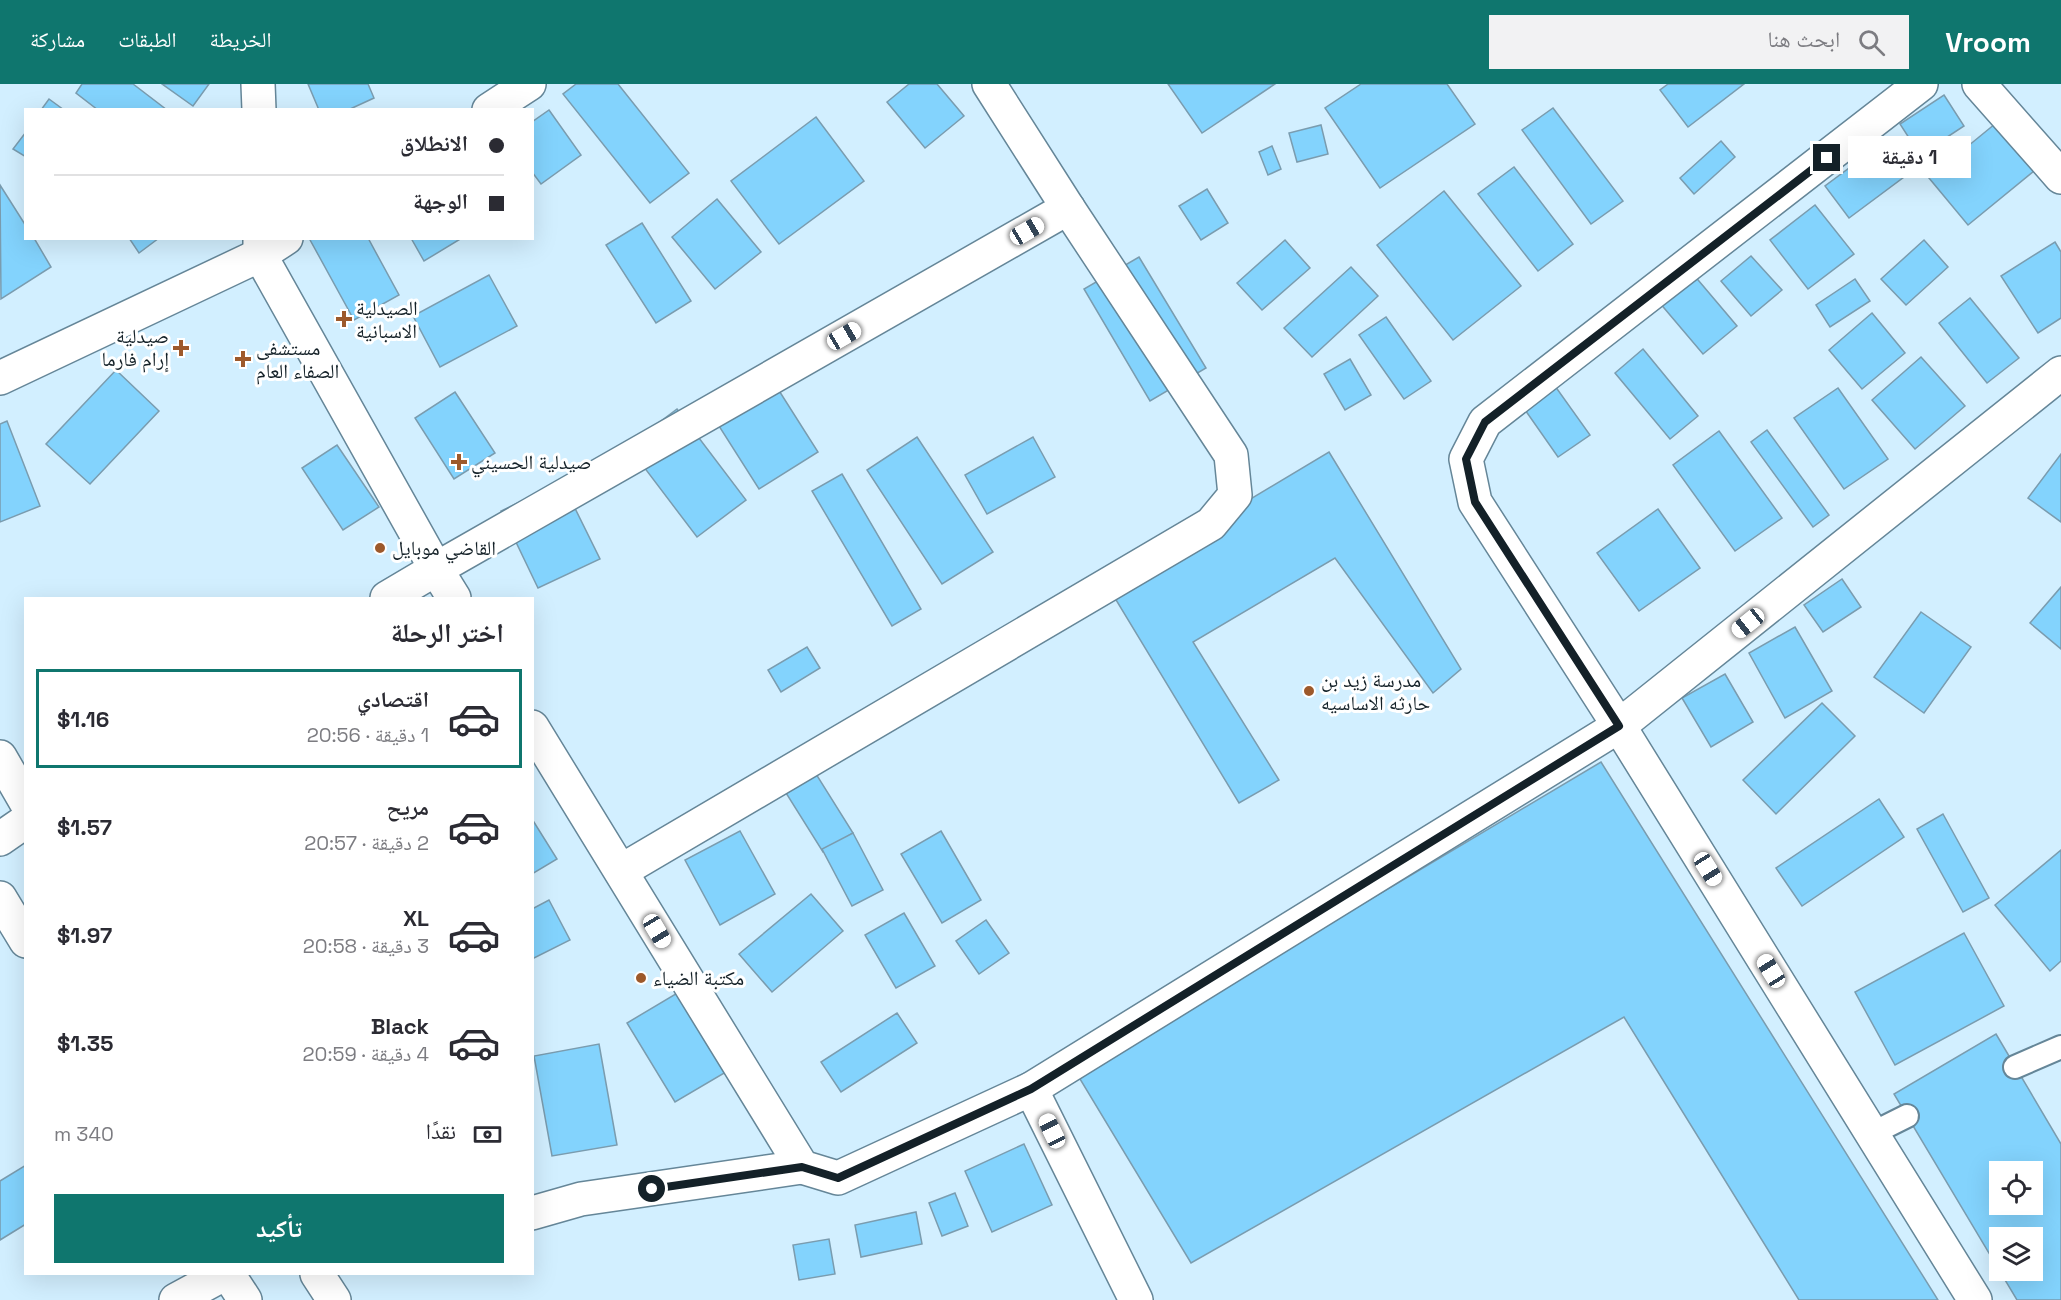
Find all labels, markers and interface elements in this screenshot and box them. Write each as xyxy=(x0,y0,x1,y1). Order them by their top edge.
search box xyxy=(1489,15,1909,69)
text: Vroom xyxy=(1945,24,2031,60)
text: ابحث هنا xyxy=(1767,25,1840,53)
text: مشاركة xyxy=(30,26,85,53)
text: الطبقات xyxy=(118,26,177,53)
text: الخريطة xyxy=(210,26,271,53)
icon: search xyxy=(1855,26,1888,59)
text: الانطلاق xyxy=(400,129,468,157)
callout: 1 دقيقة xyxy=(1848,137,1971,179)
route end xyxy=(1813,144,1840,171)
text: 1 دقيقة xyxy=(1881,144,1938,170)
text: الوجهة xyxy=(413,187,468,215)
car xyxy=(1007,214,1047,248)
place label: الصيدلية الاسبانية xyxy=(356,295,418,344)
marker: الصيدلية الاسبانية xyxy=(337,312,351,326)
car xyxy=(824,319,864,353)
place label: صيدلية إرام فارما xyxy=(101,323,169,373)
place label: مستشفى الصفاء العام xyxy=(256,335,339,385)
marker: صيدلية إرام فارما xyxy=(174,341,188,355)
marker: مستشفى الصفاء العام xyxy=(234,350,252,368)
place label: صيدلية الحسيني xyxy=(471,449,591,478)
marker: صيدلية الحسيني xyxy=(452,455,466,469)
place label: القاضي موبايل xyxy=(392,535,496,564)
marker: القاضي موبايل xyxy=(373,541,387,555)
car xyxy=(1728,605,1768,641)
text: اختر الرحلة xyxy=(391,615,504,650)
place label: مدرسة زيد بن حارثه الاساسيه xyxy=(1321,667,1431,716)
marker: مدرسة زيد بن حارثه الاساسيه xyxy=(1302,684,1316,698)
text: اقتصادي xyxy=(357,685,429,713)
icon: car xyxy=(447,692,501,746)
text: $1.16 xyxy=(57,705,109,733)
text: 1 دقيقة · 20:56 xyxy=(307,722,429,748)
text: مريح xyxy=(386,793,429,821)
icon: car xyxy=(447,800,501,854)
text: $1.57 xyxy=(57,813,112,841)
text: 2 دقيقة · 20:57 xyxy=(304,830,429,856)
car xyxy=(1691,849,1725,889)
text: XL xyxy=(403,904,429,932)
icon: car xyxy=(447,908,501,962)
car xyxy=(640,911,674,951)
text: $1.97 xyxy=(57,921,112,949)
text: 3 دقيقة · 20:58 xyxy=(303,933,429,959)
car xyxy=(1754,951,1788,991)
place label: مكتبة الضياء xyxy=(653,965,744,991)
marker: مكتبة الضياء xyxy=(634,971,648,985)
text: Black xyxy=(371,1012,429,1040)
icon: car xyxy=(447,1016,501,1070)
text: $1.35 xyxy=(57,1029,113,1057)
text: 4 دقيقة · 20:59 xyxy=(303,1041,429,1067)
car xyxy=(1036,1111,1068,1151)
text: نقدًا xyxy=(426,1117,456,1145)
icon: cash xyxy=(471,1118,504,1151)
text: 340 m xyxy=(54,1121,114,1147)
map controls xyxy=(1989,1161,2043,1281)
button: locate xyxy=(1989,1161,2043,1215)
route start xyxy=(638,1175,665,1202)
button: تأكيد xyxy=(54,1194,504,1263)
button: layers xyxy=(1989,1227,2043,1281)

